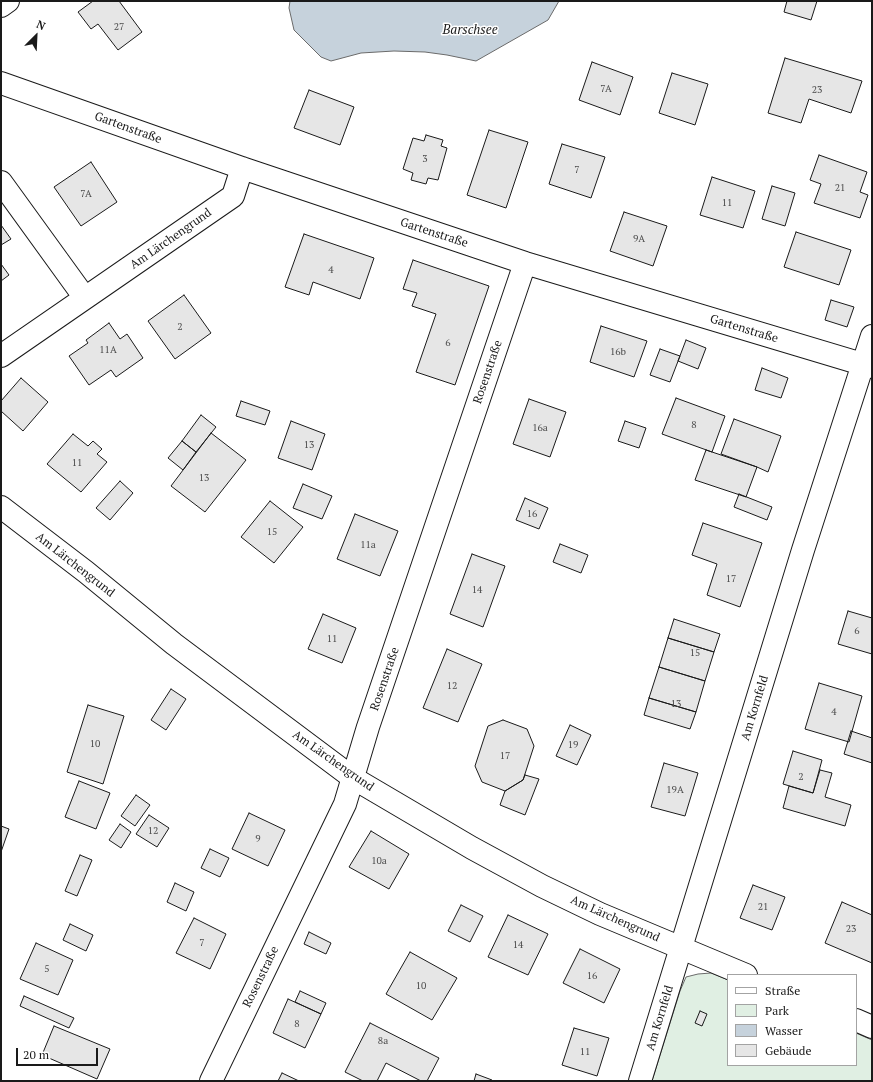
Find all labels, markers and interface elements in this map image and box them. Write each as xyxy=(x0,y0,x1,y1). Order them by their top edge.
north arrow xyxy=(16,16,56,56)
text: N xyxy=(34,17,48,33)
house number: 27 xyxy=(114,21,124,33)
water label: Barschsee xyxy=(442,22,498,38)
house number: 7A xyxy=(600,83,612,95)
house number: 23 xyxy=(812,84,822,96)
street label: Gartenstraße xyxy=(92,109,164,147)
house number: 3 xyxy=(422,153,428,165)
house number: 7 xyxy=(574,164,580,176)
house number: 21 xyxy=(835,182,845,194)
house number: 7A xyxy=(80,188,92,200)
house number: 11 xyxy=(722,197,732,209)
street label: Am Lärchengrund xyxy=(128,206,214,272)
street label: Gartenstraße xyxy=(398,215,470,251)
house number: 9A xyxy=(633,233,645,245)
house number: 4 xyxy=(328,264,334,276)
street label: Gartenstraße xyxy=(708,312,780,346)
house number: 2 xyxy=(177,321,183,333)
house number: 6 xyxy=(445,337,451,349)
street label: Rosenstraße xyxy=(470,338,506,406)
house number: 11A xyxy=(99,344,117,356)
house number: 16b xyxy=(610,346,626,358)
house number: 8 xyxy=(691,419,697,431)
house number: 16a xyxy=(532,422,548,434)
house number: 13 xyxy=(304,439,314,451)
house number: 11 xyxy=(72,457,82,469)
house number: 13 xyxy=(199,472,209,484)
house number: 16 xyxy=(527,508,537,520)
house number: 15 xyxy=(267,526,277,538)
street label: Am Lärchengrund xyxy=(33,530,117,600)
house number: 11a xyxy=(360,539,376,551)
house number: 17 xyxy=(726,573,736,585)
house number: 14 xyxy=(472,584,482,596)
house number: 6 xyxy=(854,625,860,637)
house number: 11 xyxy=(327,633,337,645)
street label: Rosenstraße xyxy=(367,645,403,713)
house number: 15 xyxy=(690,647,700,659)
street label: Am Kornfeld xyxy=(738,674,772,742)
house number: 12 xyxy=(447,680,457,692)
house number: 13 xyxy=(671,698,681,710)
house number: 4 xyxy=(831,706,837,718)
street label: Am Lärchengrund xyxy=(290,728,376,794)
house number: 10 xyxy=(90,738,100,750)
house number: 19 xyxy=(568,739,578,751)
house number: 17 xyxy=(500,750,510,762)
house number: 2 xyxy=(798,771,804,783)
house number: 19A xyxy=(666,784,684,796)
house number: 12 xyxy=(148,825,158,837)
house number: 9 xyxy=(255,833,261,845)
house number: 10a xyxy=(371,855,387,867)
street label: Am Lärchengrund xyxy=(568,893,662,945)
house number: 21 xyxy=(758,901,768,913)
house number: 23 xyxy=(846,923,856,935)
house number: 7 xyxy=(199,937,205,949)
house number: 14 xyxy=(513,939,523,951)
street label: Rosenstraße xyxy=(240,944,282,1010)
house number: 5 xyxy=(44,963,50,975)
house number: 16 xyxy=(587,970,597,982)
legend xyxy=(727,974,857,1066)
house number: 10 xyxy=(416,980,426,992)
text: Straße xyxy=(765,983,800,998)
street label: Am Kornfeld xyxy=(643,984,677,1052)
text: Park xyxy=(765,1003,789,1018)
house number: 8 xyxy=(294,1018,300,1030)
text: Wasser xyxy=(765,1023,803,1038)
house number: 8a xyxy=(378,1035,388,1047)
scale bar xyxy=(18,1040,100,1066)
text: Gebäude xyxy=(765,1043,811,1058)
house number: 11 xyxy=(580,1046,590,1058)
text: 20 m xyxy=(23,1047,49,1062)

